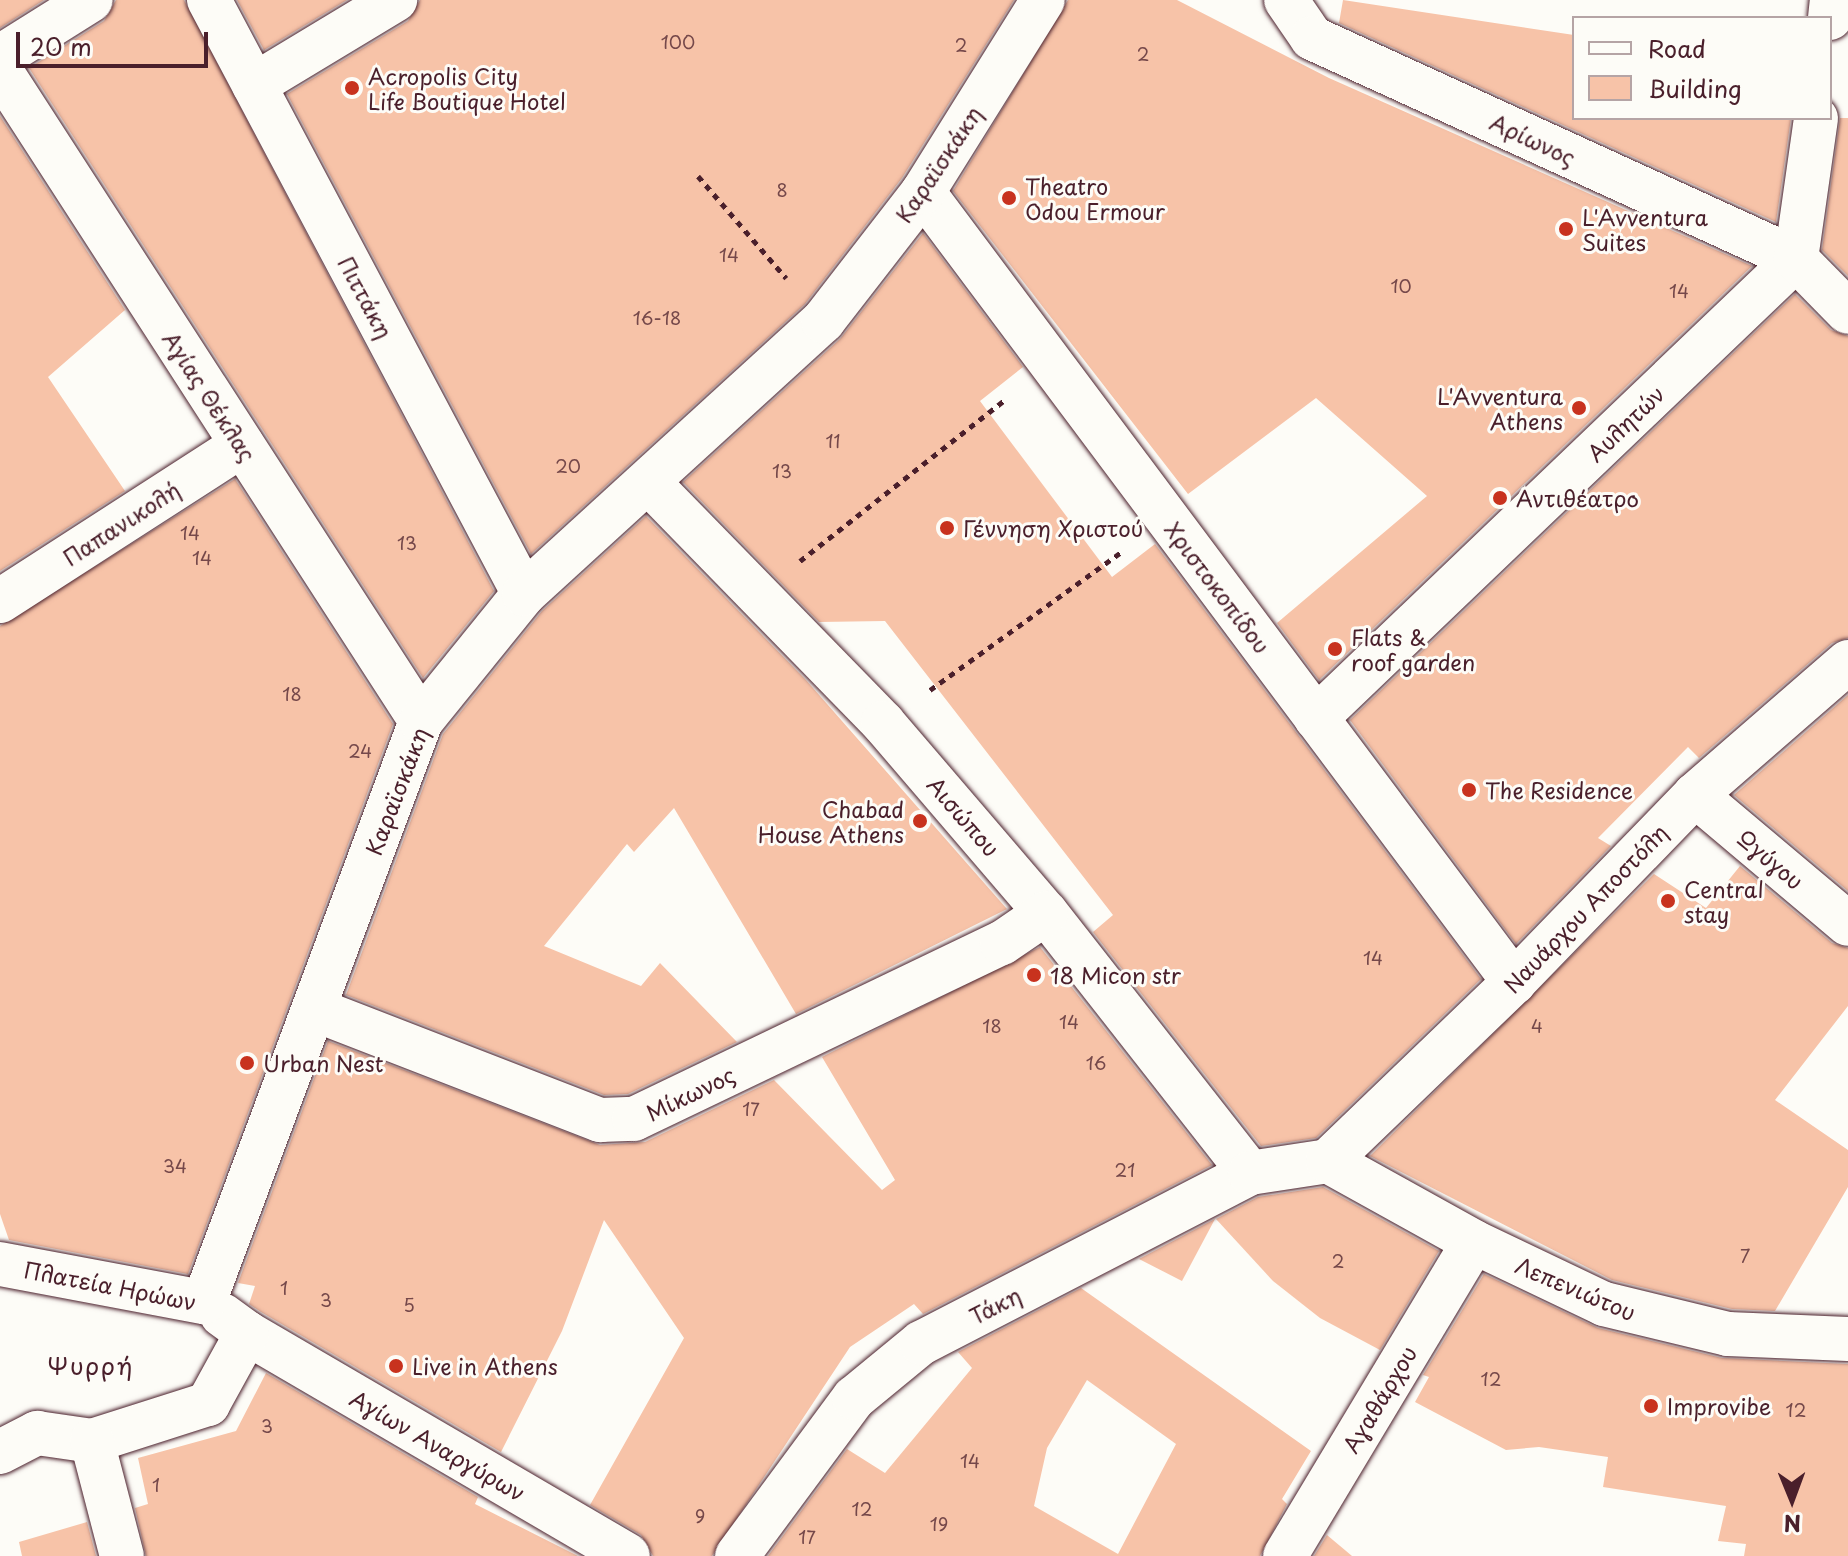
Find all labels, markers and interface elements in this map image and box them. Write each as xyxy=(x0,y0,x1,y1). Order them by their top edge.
scale bar xyxy=(20,16,212,66)
legend xyxy=(1572,16,1832,120)
text: 20 m xyxy=(30,28,92,64)
text: Road xyxy=(1648,30,1706,66)
house number: 100 xyxy=(661,31,695,53)
house number: 2 xyxy=(955,34,967,56)
house number: 2 xyxy=(1137,43,1149,65)
place label: Acropolis City Life Boutique Hotel xyxy=(368,62,570,114)
text: Building xyxy=(1648,70,1742,106)
marker: Acropolis City Life Boutique Hotel xyxy=(343,79,361,97)
street label: Καραϊσκάκη xyxy=(889,101,987,227)
street label: Αρίωνος xyxy=(1486,108,1580,170)
place label: Theatro Odou Ermour xyxy=(1025,172,1166,224)
house number: 8 xyxy=(776,179,788,201)
marker: Theatro Odou Ermour xyxy=(1000,189,1018,207)
place label: L'Avventura Suites xyxy=(1582,203,1708,254)
marker: L'Avventura Suites xyxy=(1557,220,1575,238)
house number: 14 xyxy=(719,244,739,266)
street label: Πιττάκη xyxy=(333,251,399,343)
house number: 10 xyxy=(1390,275,1412,297)
house number: 14 xyxy=(1669,280,1689,302)
house number: 16-18 xyxy=(633,307,681,329)
street label: Αγίας Θέκλας xyxy=(158,326,262,466)
street label: Αυλητών xyxy=(1581,380,1669,466)
place label: L'Avventura Athens xyxy=(1437,382,1563,434)
marker: L'Avventura Athens xyxy=(1570,399,1588,417)
house number: 11 xyxy=(825,430,841,452)
house number: 20 xyxy=(555,455,581,477)
house number: 13 xyxy=(772,460,792,482)
street label: Παπανικολή xyxy=(58,476,184,570)
place label: Αντιθέατρο xyxy=(1516,485,1639,511)
marker: Αντιθέατρο xyxy=(1491,489,1509,507)
place label: Γέννηση Χριστού xyxy=(963,515,1144,541)
street label: Χριστοκοπίδου xyxy=(1160,516,1276,658)
marker: Γέννηση Χριστού xyxy=(938,519,956,537)
house number: 14 xyxy=(180,522,200,544)
house number: 13 xyxy=(397,532,417,554)
house number: 14 xyxy=(192,547,212,569)
place label: Flats & roof garden xyxy=(1351,623,1474,674)
marker: Flats & roof garden xyxy=(1326,640,1344,658)
house number: 18 xyxy=(282,683,302,705)
street label: Καραϊσκάκη xyxy=(360,723,432,859)
house number: 24 xyxy=(348,740,372,762)
street label: Αισώπου xyxy=(923,771,1005,861)
place label: The Residence xyxy=(1485,777,1634,803)
marker: The Residence xyxy=(1460,781,1478,799)
place label: Chabad House Athens xyxy=(759,795,904,846)
marker: Chabad House Athens xyxy=(911,812,929,830)
street label: Ναυάρχου Αποστόλη xyxy=(1498,819,1672,997)
street label: Ωγύγου xyxy=(1733,824,1809,894)
place label: Central stay xyxy=(1684,875,1764,926)
marker: Central stay xyxy=(1659,892,1677,910)
house number: 14 xyxy=(1363,947,1383,969)
place label: 18 Micon str xyxy=(1050,962,1180,988)
marker: 18 Micon str xyxy=(1025,966,1043,984)
house number: 14 xyxy=(1059,1011,1079,1033)
house number: 18 xyxy=(982,1015,1002,1037)
house number: 4 xyxy=(1531,1015,1543,1037)
place label: Urban Nest xyxy=(263,1050,385,1076)
house number: 16 xyxy=(1086,1052,1106,1074)
marker: Urban Nest xyxy=(238,1054,256,1072)
street label: Μίκωνος xyxy=(641,1060,739,1126)
house number: 17 xyxy=(742,1098,760,1120)
house number: 34 xyxy=(163,1155,187,1177)
house number: 21 xyxy=(1115,1159,1135,1181)
house number: 7 xyxy=(1740,1245,1750,1267)
house number: 2 xyxy=(1332,1250,1344,1272)
street label: Λεπενιώτου xyxy=(1512,1251,1640,1325)
street label: Πλατεία Ηρώων xyxy=(21,1255,199,1315)
house number: 1 xyxy=(280,1277,288,1299)
street label: Τάκη xyxy=(965,1281,1025,1329)
house number: 3 xyxy=(320,1289,332,1311)
house number: 5 xyxy=(403,1294,415,1316)
street label: Αγαθάρχου xyxy=(1337,1341,1421,1457)
district label: Ψυρρή xyxy=(47,1352,135,1380)
place label: Live in Athens xyxy=(412,1353,559,1379)
marker: Live in Athens xyxy=(387,1357,405,1375)
house number: 12 xyxy=(1481,1368,1501,1390)
street label: Αγίων Αναργύρων xyxy=(346,1384,530,1506)
place label: Improvibe xyxy=(1667,1393,1771,1419)
marker: Improvibe xyxy=(1642,1397,1660,1415)
house number: 12 xyxy=(1786,1399,1806,1421)
house number: 3 xyxy=(261,1415,273,1437)
house number: 14 xyxy=(960,1450,980,1472)
north arrow xyxy=(1752,1460,1832,1540)
house number: 1 xyxy=(152,1474,160,1496)
house number: 12 xyxy=(852,1498,872,1520)
house number: 9 xyxy=(695,1505,705,1527)
text: N xyxy=(1783,1508,1801,1541)
house number: 19 xyxy=(930,1513,948,1535)
house number: 17 xyxy=(798,1526,816,1548)

